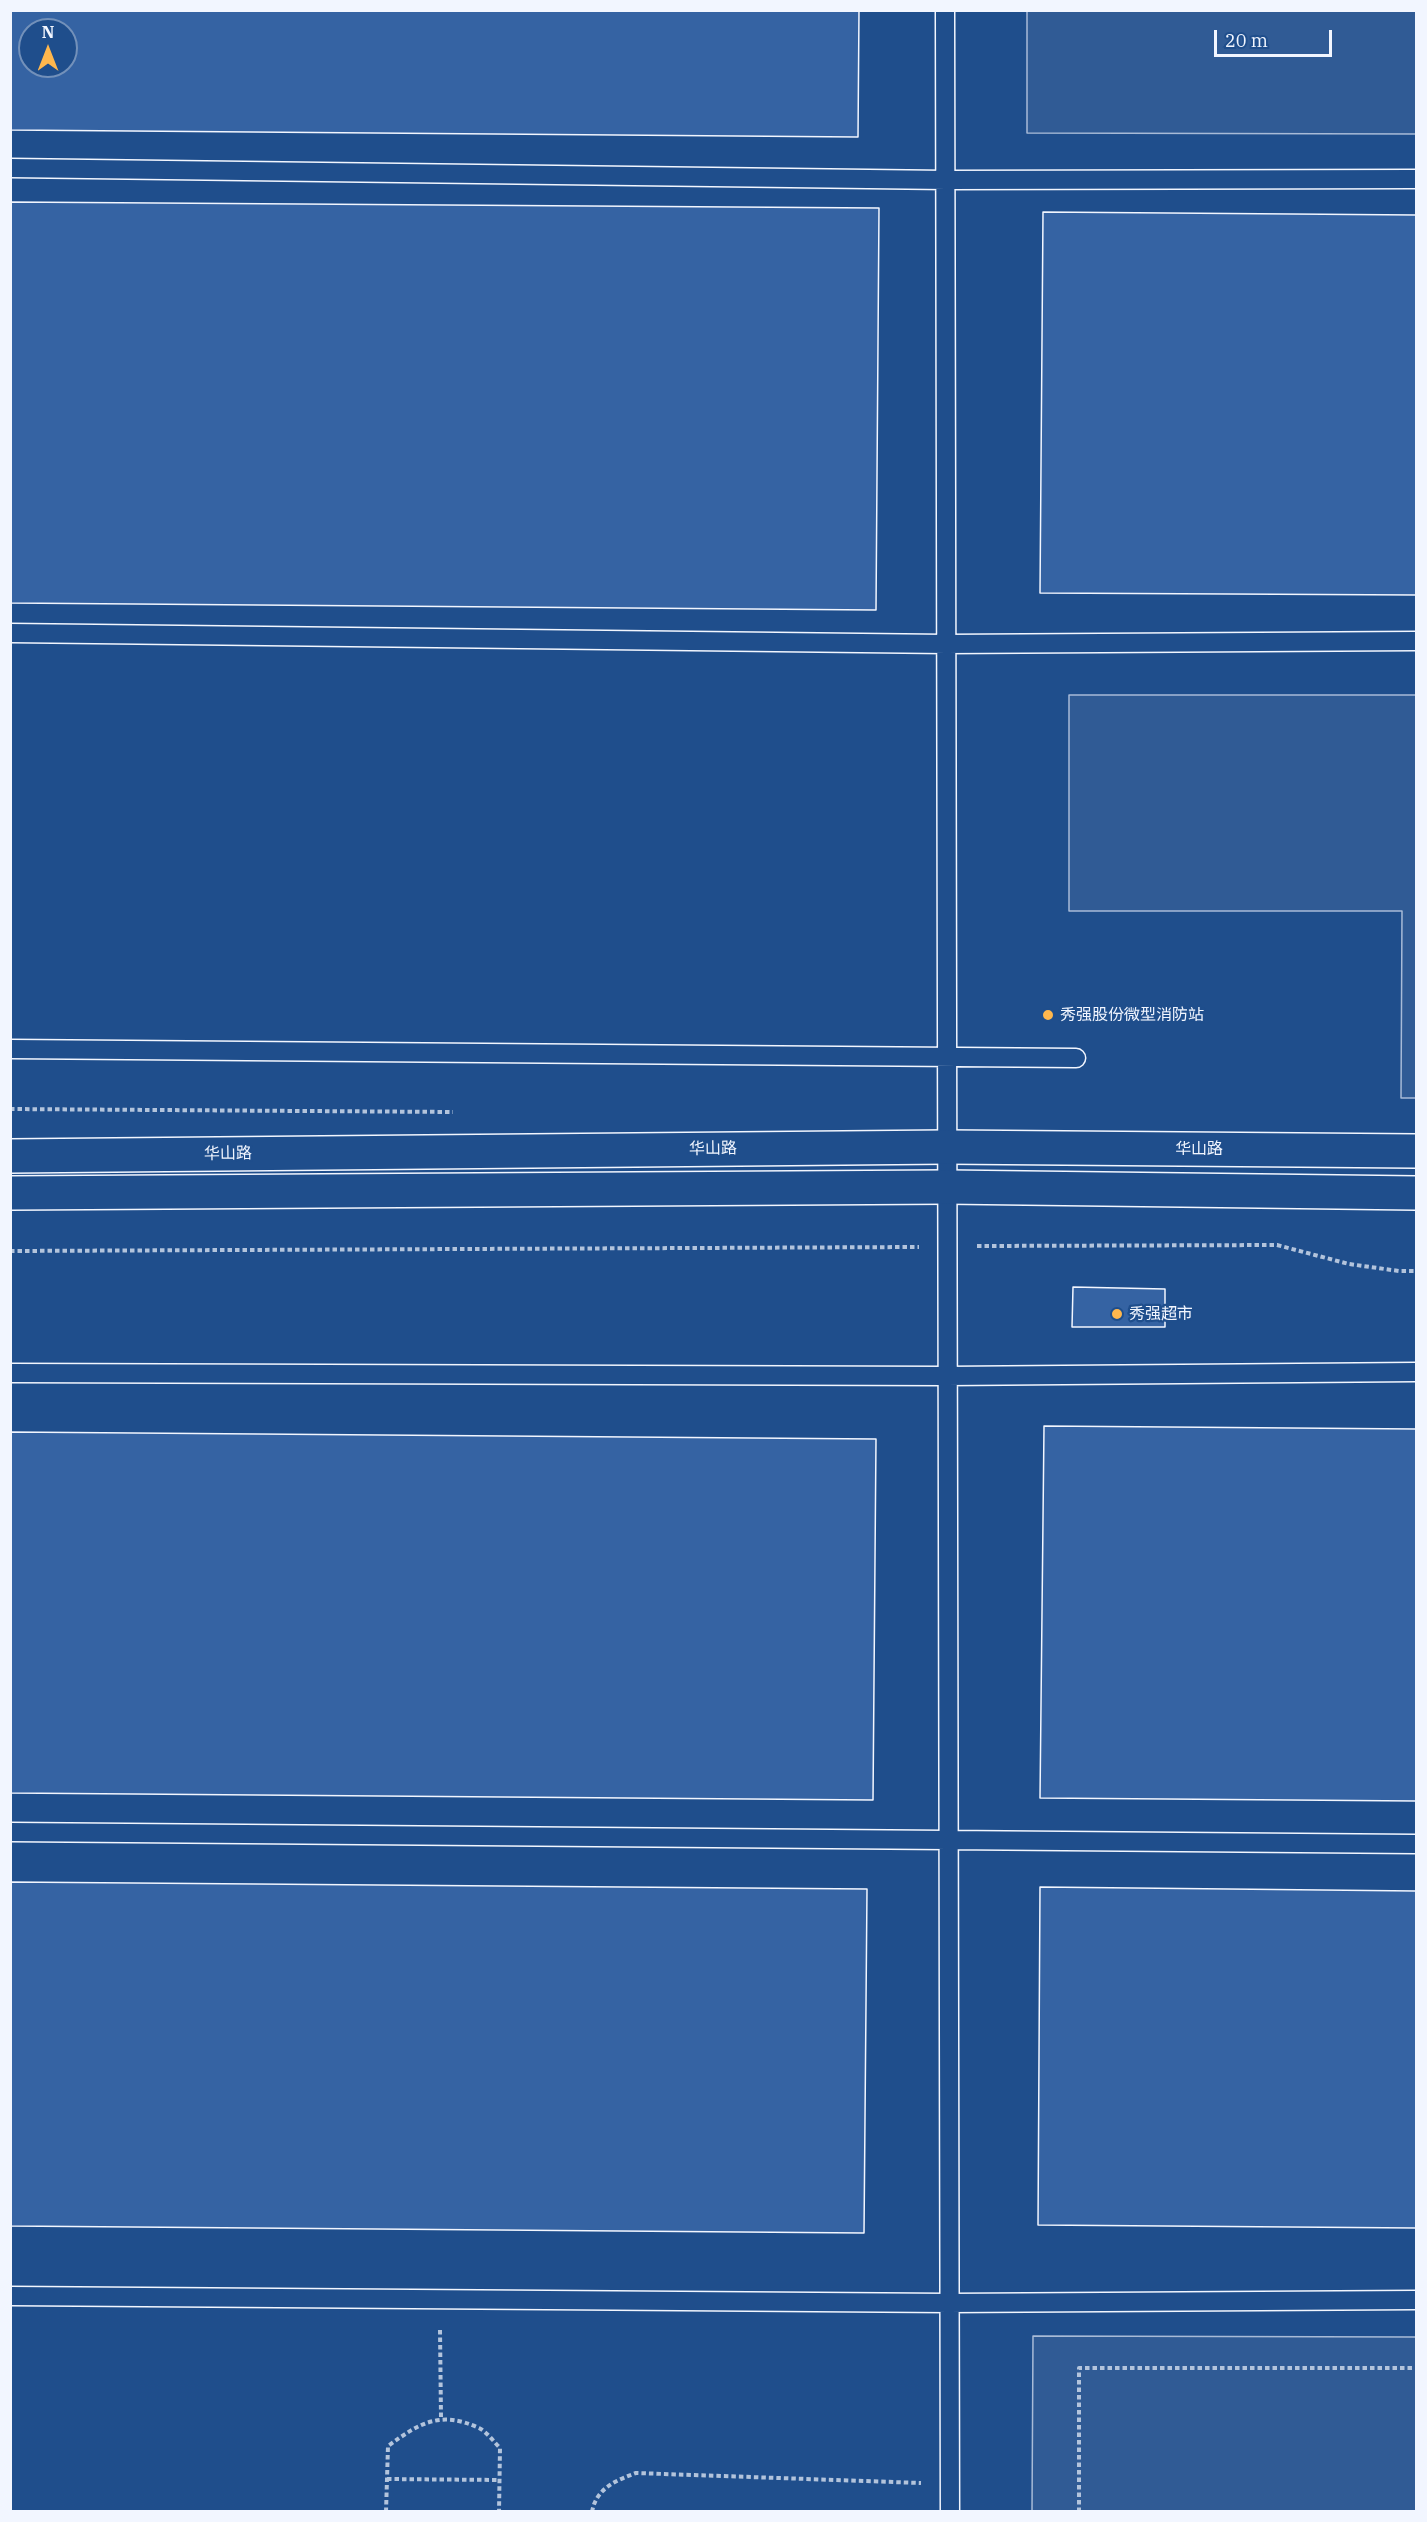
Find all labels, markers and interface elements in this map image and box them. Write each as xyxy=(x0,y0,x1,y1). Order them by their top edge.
north arrow xyxy=(18,18,78,78)
scale bar xyxy=(1217,18,1336,56)
text: N xyxy=(42,22,54,42)
text: 20 m xyxy=(1225,29,1268,52)
place label: 秀强股份微型消防站 xyxy=(1060,1005,1204,1025)
marker: 秀强股份微型消防站 xyxy=(1041,1008,1055,1022)
street label: 华山路 xyxy=(689,1139,737,1159)
street label: 华山路 xyxy=(1175,1139,1223,1159)
street label: 华山路 xyxy=(204,1144,252,1164)
place label: 秀强超市 xyxy=(1129,1304,1193,1324)
marker: 秀强超市 xyxy=(1110,1307,1124,1321)

